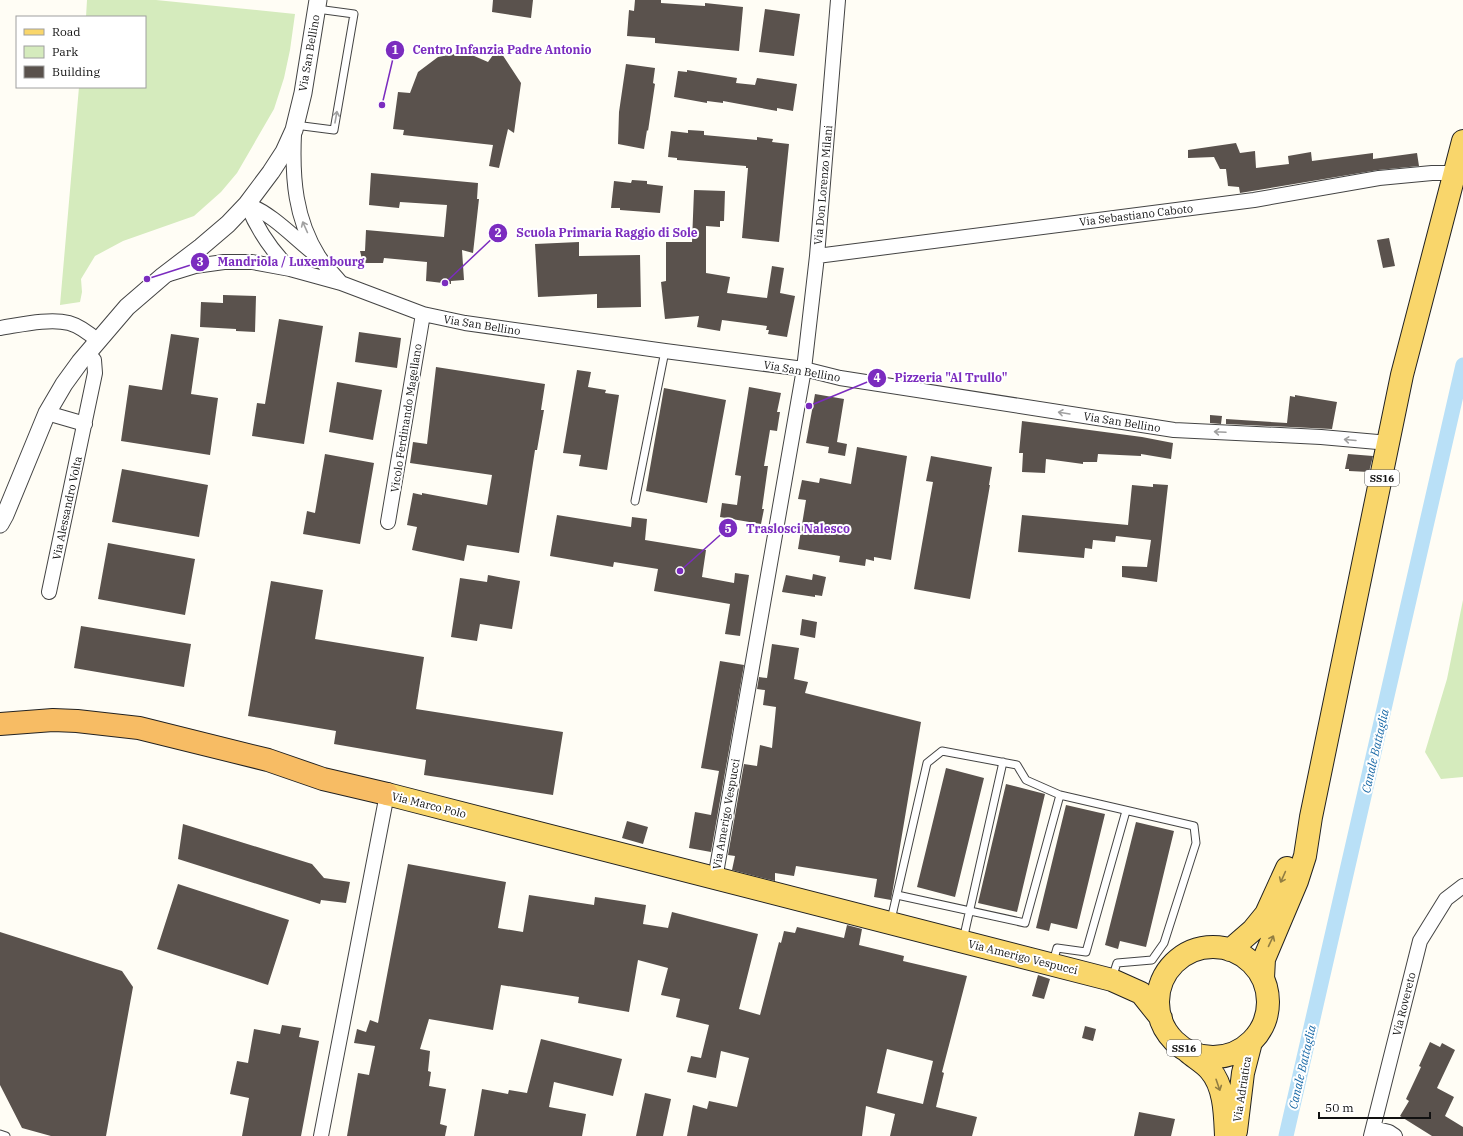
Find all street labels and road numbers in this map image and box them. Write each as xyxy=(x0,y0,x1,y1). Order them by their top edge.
street label: Via San Bellino xyxy=(295,14,323,92)
street label: Via Don Lorenzo Milani xyxy=(811,124,835,246)
street label: Via Sebastiano Caboto xyxy=(1078,201,1194,229)
street label: Via San Bellino xyxy=(443,312,521,338)
street label: Vicolo Ferdinando Magellano xyxy=(387,343,425,493)
street label: Via San Bellino xyxy=(763,357,841,385)
street label: Via San Bellino xyxy=(1083,409,1161,435)
street label: Via Alessandro Volta xyxy=(49,455,85,561)
road number: SS16 xyxy=(1365,470,1399,486)
street label: Via Amerigo Vespucci xyxy=(709,757,743,870)
street label: Via Marco Polo xyxy=(390,789,468,821)
street label: Via Amerigo Vespucci xyxy=(967,937,1080,978)
street label: Via Rovereto xyxy=(1389,971,1419,1037)
road number: SS16 xyxy=(1167,1040,1201,1056)
street label: Via Adriatica xyxy=(1230,1055,1254,1123)

